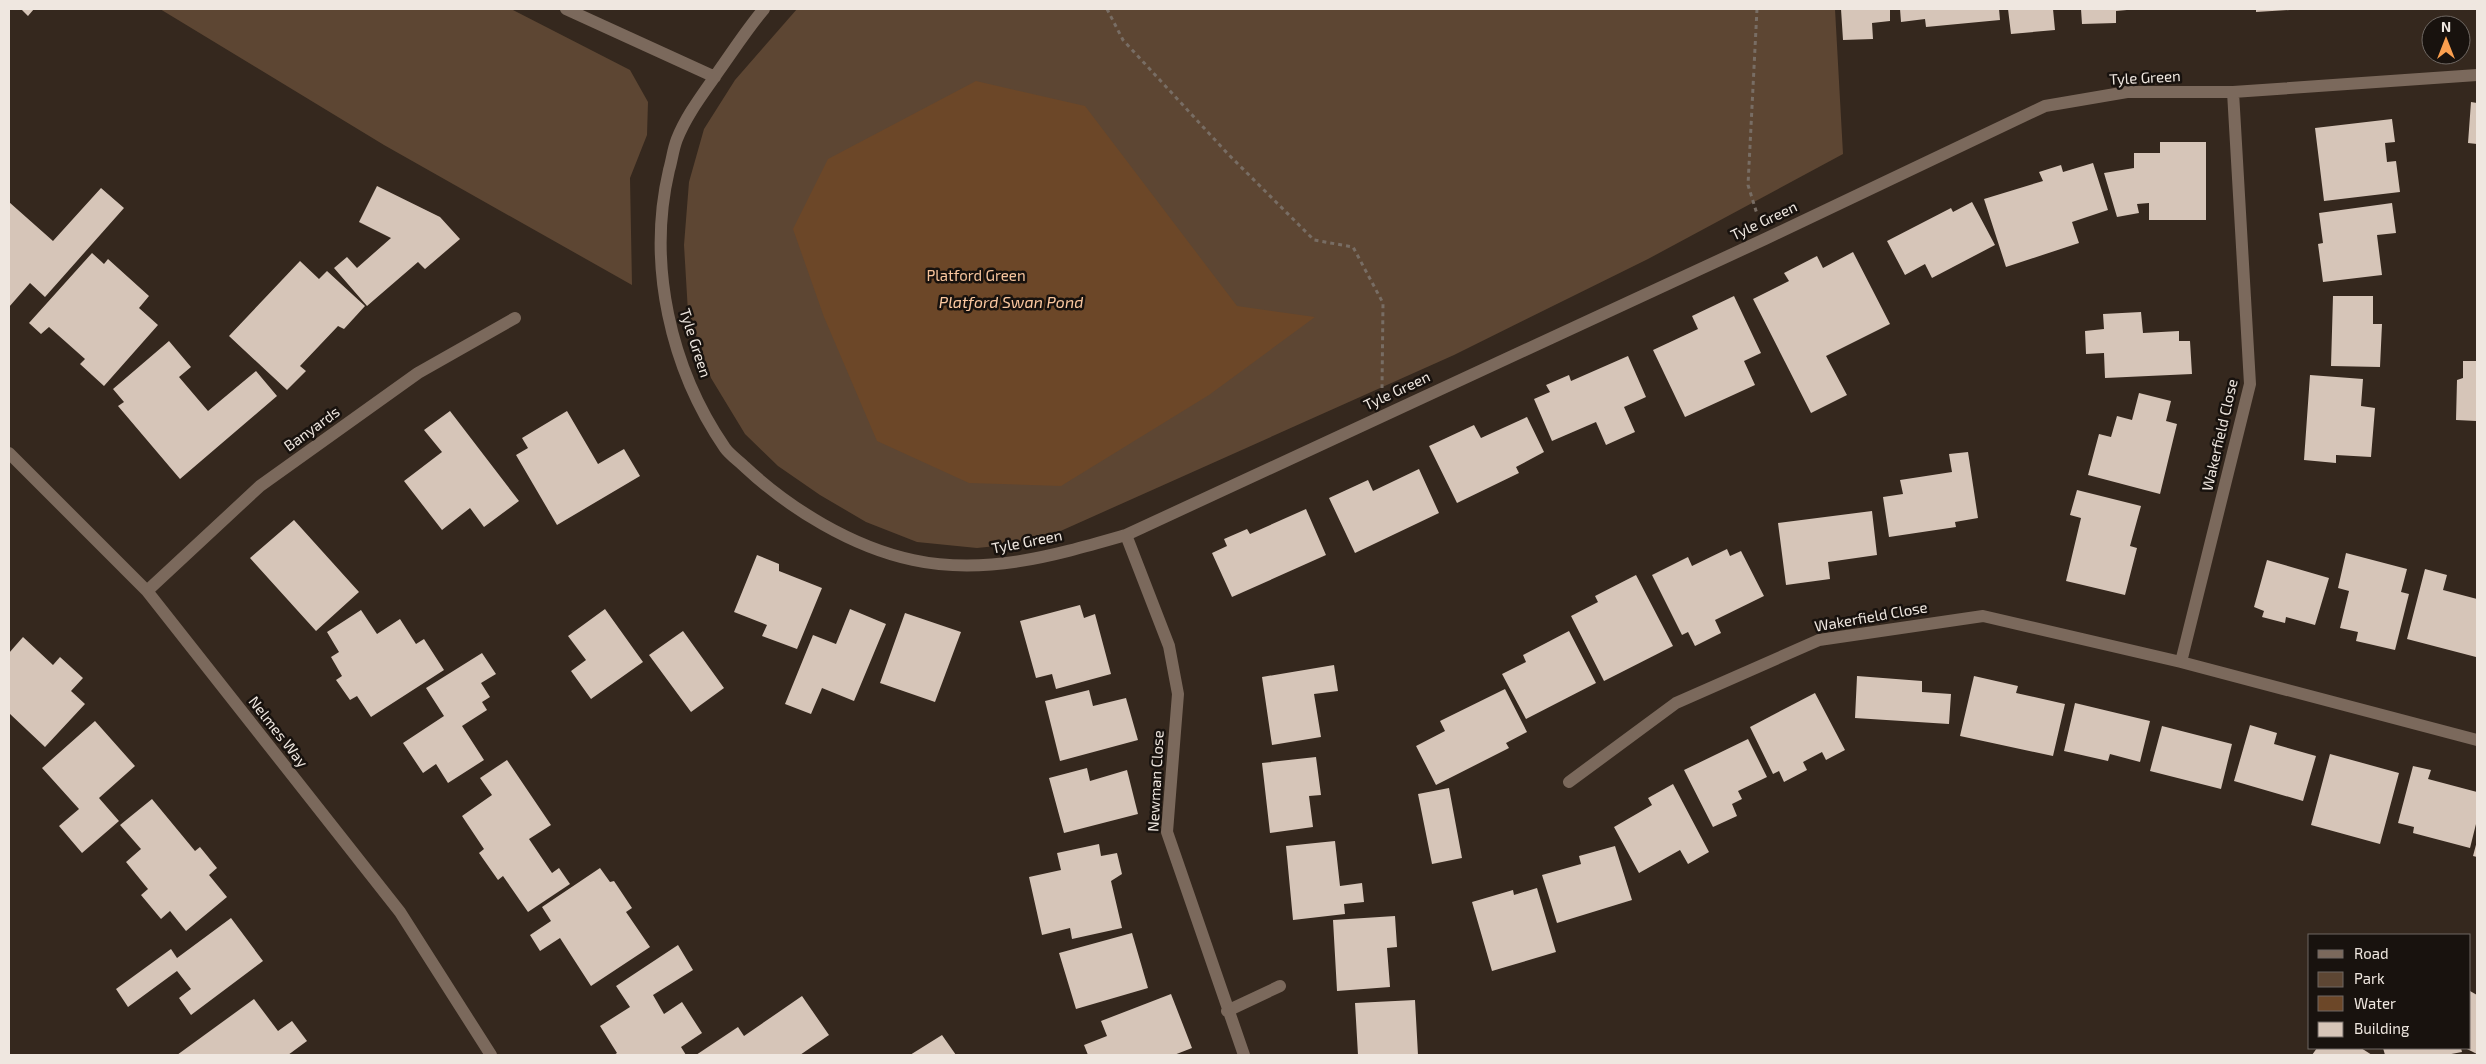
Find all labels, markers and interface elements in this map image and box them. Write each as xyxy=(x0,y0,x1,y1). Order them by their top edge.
north arrow xyxy=(2421,15,2471,65)
text: N xyxy=(2441,18,2451,35)
street label: Tyle Green xyxy=(2109,66,2181,88)
street label: Tyle Green xyxy=(1727,197,1800,243)
park label: Platford Green xyxy=(926,266,1026,284)
water label: Platford Swan Pond xyxy=(939,292,1083,311)
street label: Tyle Green xyxy=(676,306,716,379)
street label: Tyle Green xyxy=(1360,367,1433,413)
street label: Wakerfield Close xyxy=(2197,377,2241,493)
street label: Banyards xyxy=(280,402,343,454)
street label: Tyle Green xyxy=(990,525,1064,557)
street label: Wakerfield Close xyxy=(1813,597,1929,635)
street label: Nelmes Way xyxy=(245,692,312,771)
street label: Newman Close xyxy=(1143,730,1167,832)
legend xyxy=(2308,934,2471,1049)
text: Road xyxy=(2354,944,2389,962)
text: Park xyxy=(2354,969,2385,987)
text: Water xyxy=(2354,994,2396,1012)
text: Building xyxy=(2354,1019,2410,1037)

